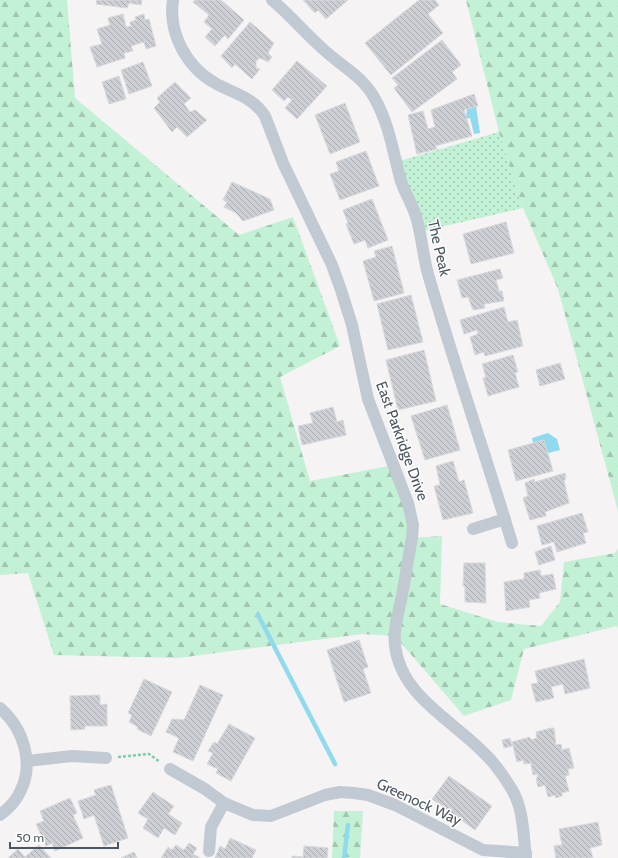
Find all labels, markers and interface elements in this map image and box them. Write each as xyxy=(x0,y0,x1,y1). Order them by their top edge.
street label: The Peak xyxy=(424,218,454,278)
street label: East Parkridge Drive xyxy=(372,379,432,503)
street label: Greenock Way xyxy=(374,775,465,830)
scale bar xyxy=(10,824,118,850)
text: 50 m xyxy=(16,830,44,845)

